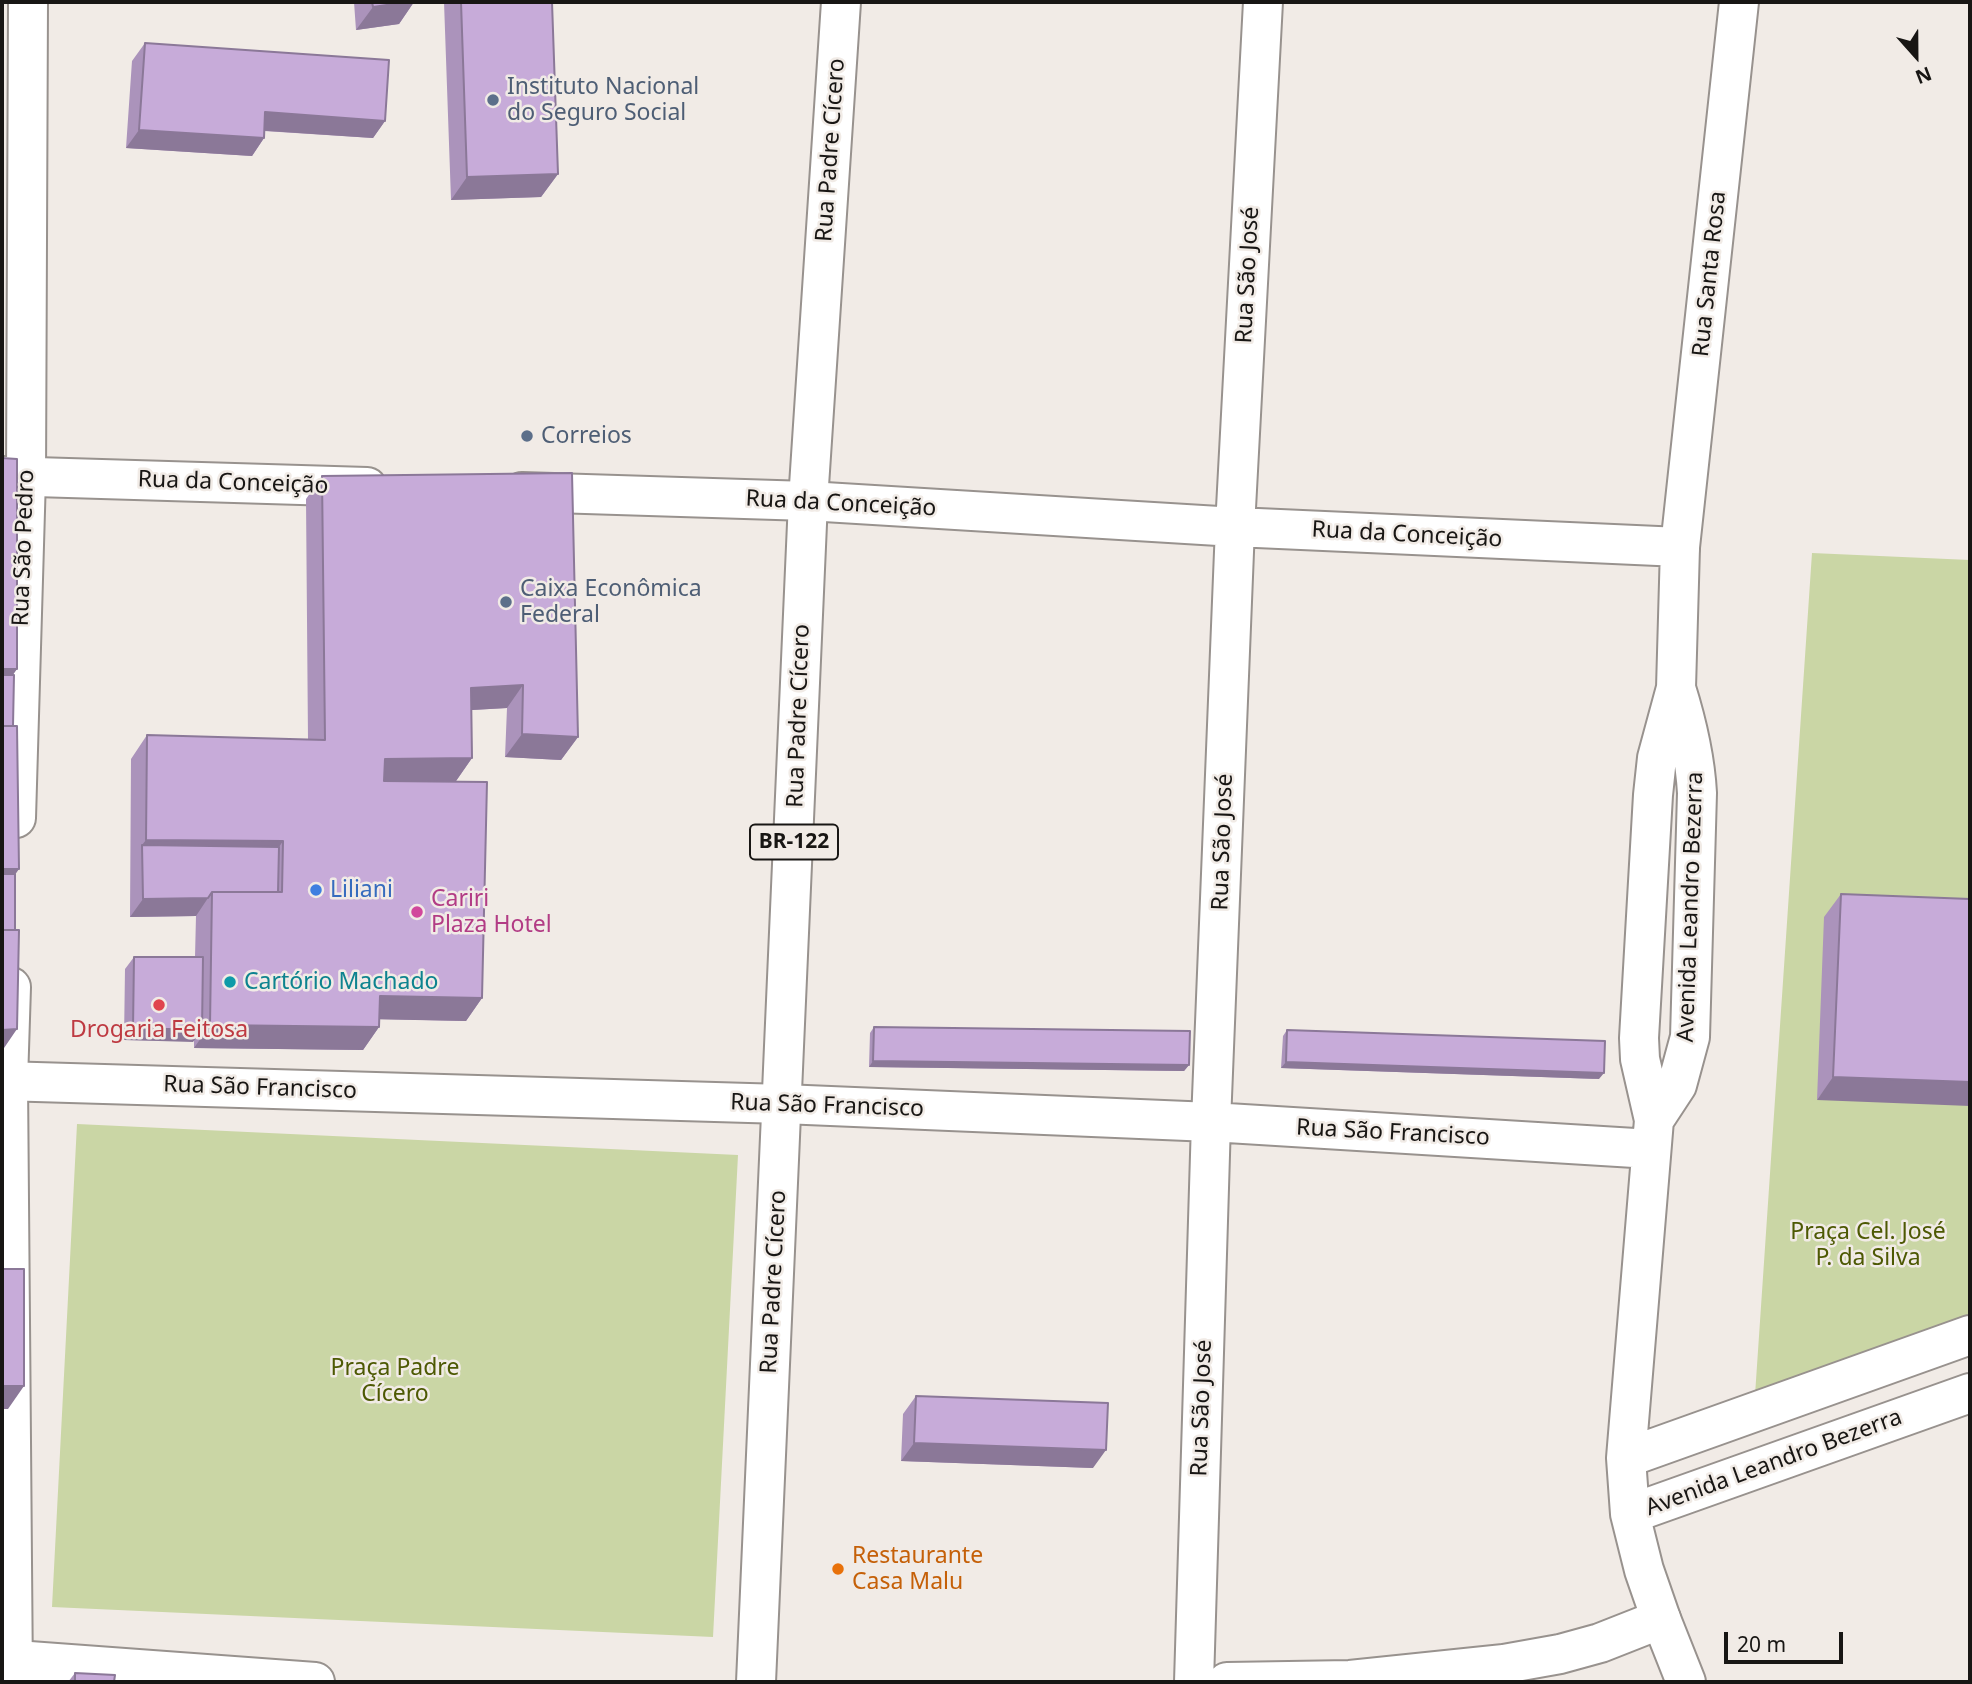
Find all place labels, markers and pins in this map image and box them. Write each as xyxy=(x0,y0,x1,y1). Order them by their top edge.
place label: Instituto Nacional do Seguro Social xyxy=(507,73,699,127)
marker: Instituto Nacional do Seguro Social xyxy=(485,92,501,108)
place label: Correios xyxy=(541,422,632,450)
marker: Correios xyxy=(519,428,535,444)
place label: Caixa Econômica Federal xyxy=(520,575,702,629)
marker: Caixa Econômica Federal xyxy=(498,594,514,610)
place label: Liliani xyxy=(330,876,393,904)
marker: Liliani xyxy=(308,882,324,898)
place label: Cariri Plaza Hotel xyxy=(431,885,552,939)
marker: Cariri Plaza Hotel xyxy=(409,904,425,920)
place label: Cartório Machado xyxy=(244,968,438,996)
marker: Cartório Machado xyxy=(222,974,238,990)
marker: Drogaria Feitosa xyxy=(151,997,167,1013)
place label: Drogaria Feitosa xyxy=(70,1016,248,1044)
place label: Restaurante Casa Malu xyxy=(852,1542,983,1596)
marker: Restaurante Casa Malu xyxy=(830,1561,846,1577)

